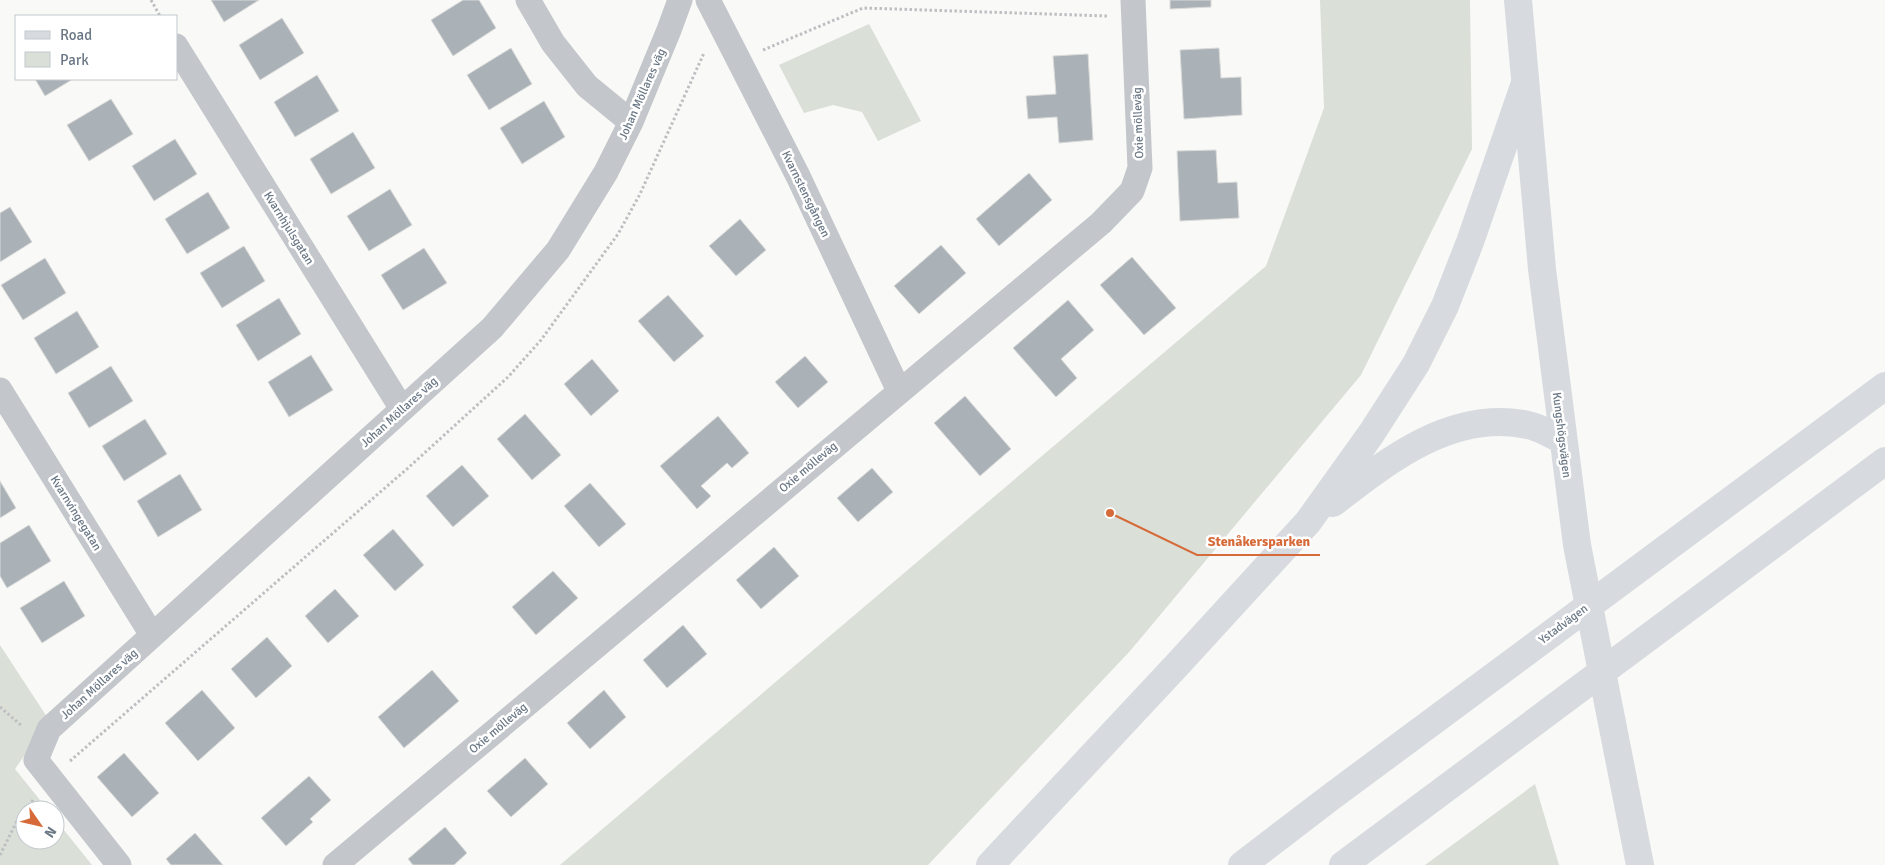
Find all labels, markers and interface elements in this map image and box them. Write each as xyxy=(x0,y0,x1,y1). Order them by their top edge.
legend xyxy=(15,15,178,80)
text: Road xyxy=(60,26,92,44)
street label: Johan Möllares väg xyxy=(616,46,669,142)
text: Park xyxy=(60,51,89,69)
street label: Oxie mölleväg xyxy=(1130,87,1147,159)
street label: Kvarnstensgången xyxy=(778,149,833,240)
street label: Kvarnhjulsgatan xyxy=(260,189,317,268)
street label: Johan Möllares väg xyxy=(358,374,441,451)
street label: Kungshögsvägen xyxy=(1549,391,1574,479)
street label: Oxie mölleväg xyxy=(776,439,841,496)
street label: Kvarnvingegatan xyxy=(46,473,105,554)
callout: Stenåkersparken xyxy=(1197,526,1320,555)
text: Stenåkersparken xyxy=(1208,533,1311,550)
street label: Ystadvägen xyxy=(1536,601,1591,648)
street label: Johan Möllares väg xyxy=(58,646,141,723)
street label: Oxie mölleväg xyxy=(466,700,531,757)
north arrow xyxy=(15,800,65,850)
text: N xyxy=(41,823,60,841)

